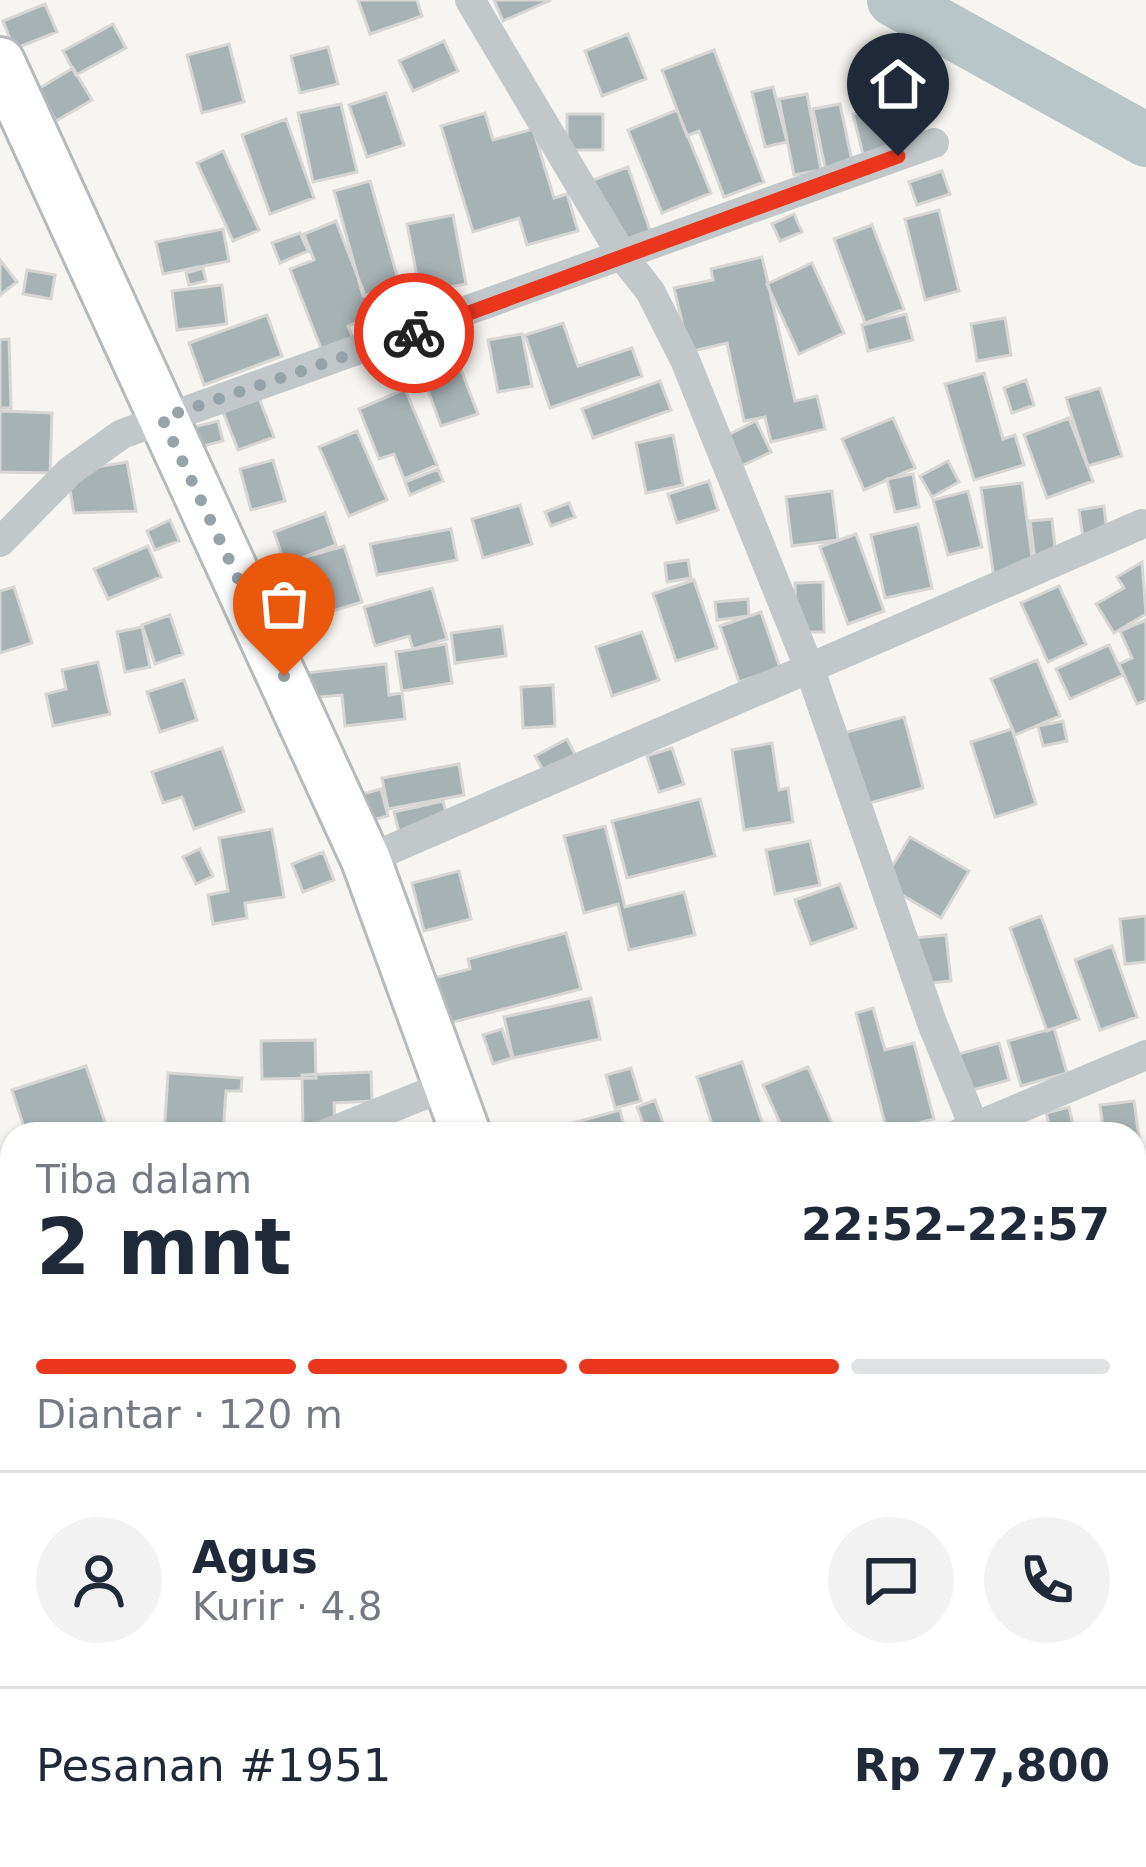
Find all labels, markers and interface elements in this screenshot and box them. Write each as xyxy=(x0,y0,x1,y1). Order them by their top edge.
pin xyxy=(847,33,949,156)
icon: home xyxy=(865,51,931,117)
courier xyxy=(354,273,474,393)
icon: bike xyxy=(381,300,447,366)
pin xyxy=(233,553,335,676)
icon: bag xyxy=(251,571,317,637)
text: Tiba dalam xyxy=(36,1157,252,1202)
text: 22:52–22:57 xyxy=(801,1198,1110,1251)
text: 2 mnt xyxy=(36,1202,292,1292)
text: Diantar · 120 m xyxy=(36,1392,343,1437)
button: person xyxy=(36,1517,162,1643)
button: chat xyxy=(828,1517,954,1643)
button: phone xyxy=(984,1517,1110,1643)
text: Agus xyxy=(192,1531,318,1584)
text: Kurir · 4.8 xyxy=(192,1584,382,1629)
text: Pesanan #1951 xyxy=(36,1739,391,1792)
text: Rp 77,800 xyxy=(854,1739,1110,1792)

